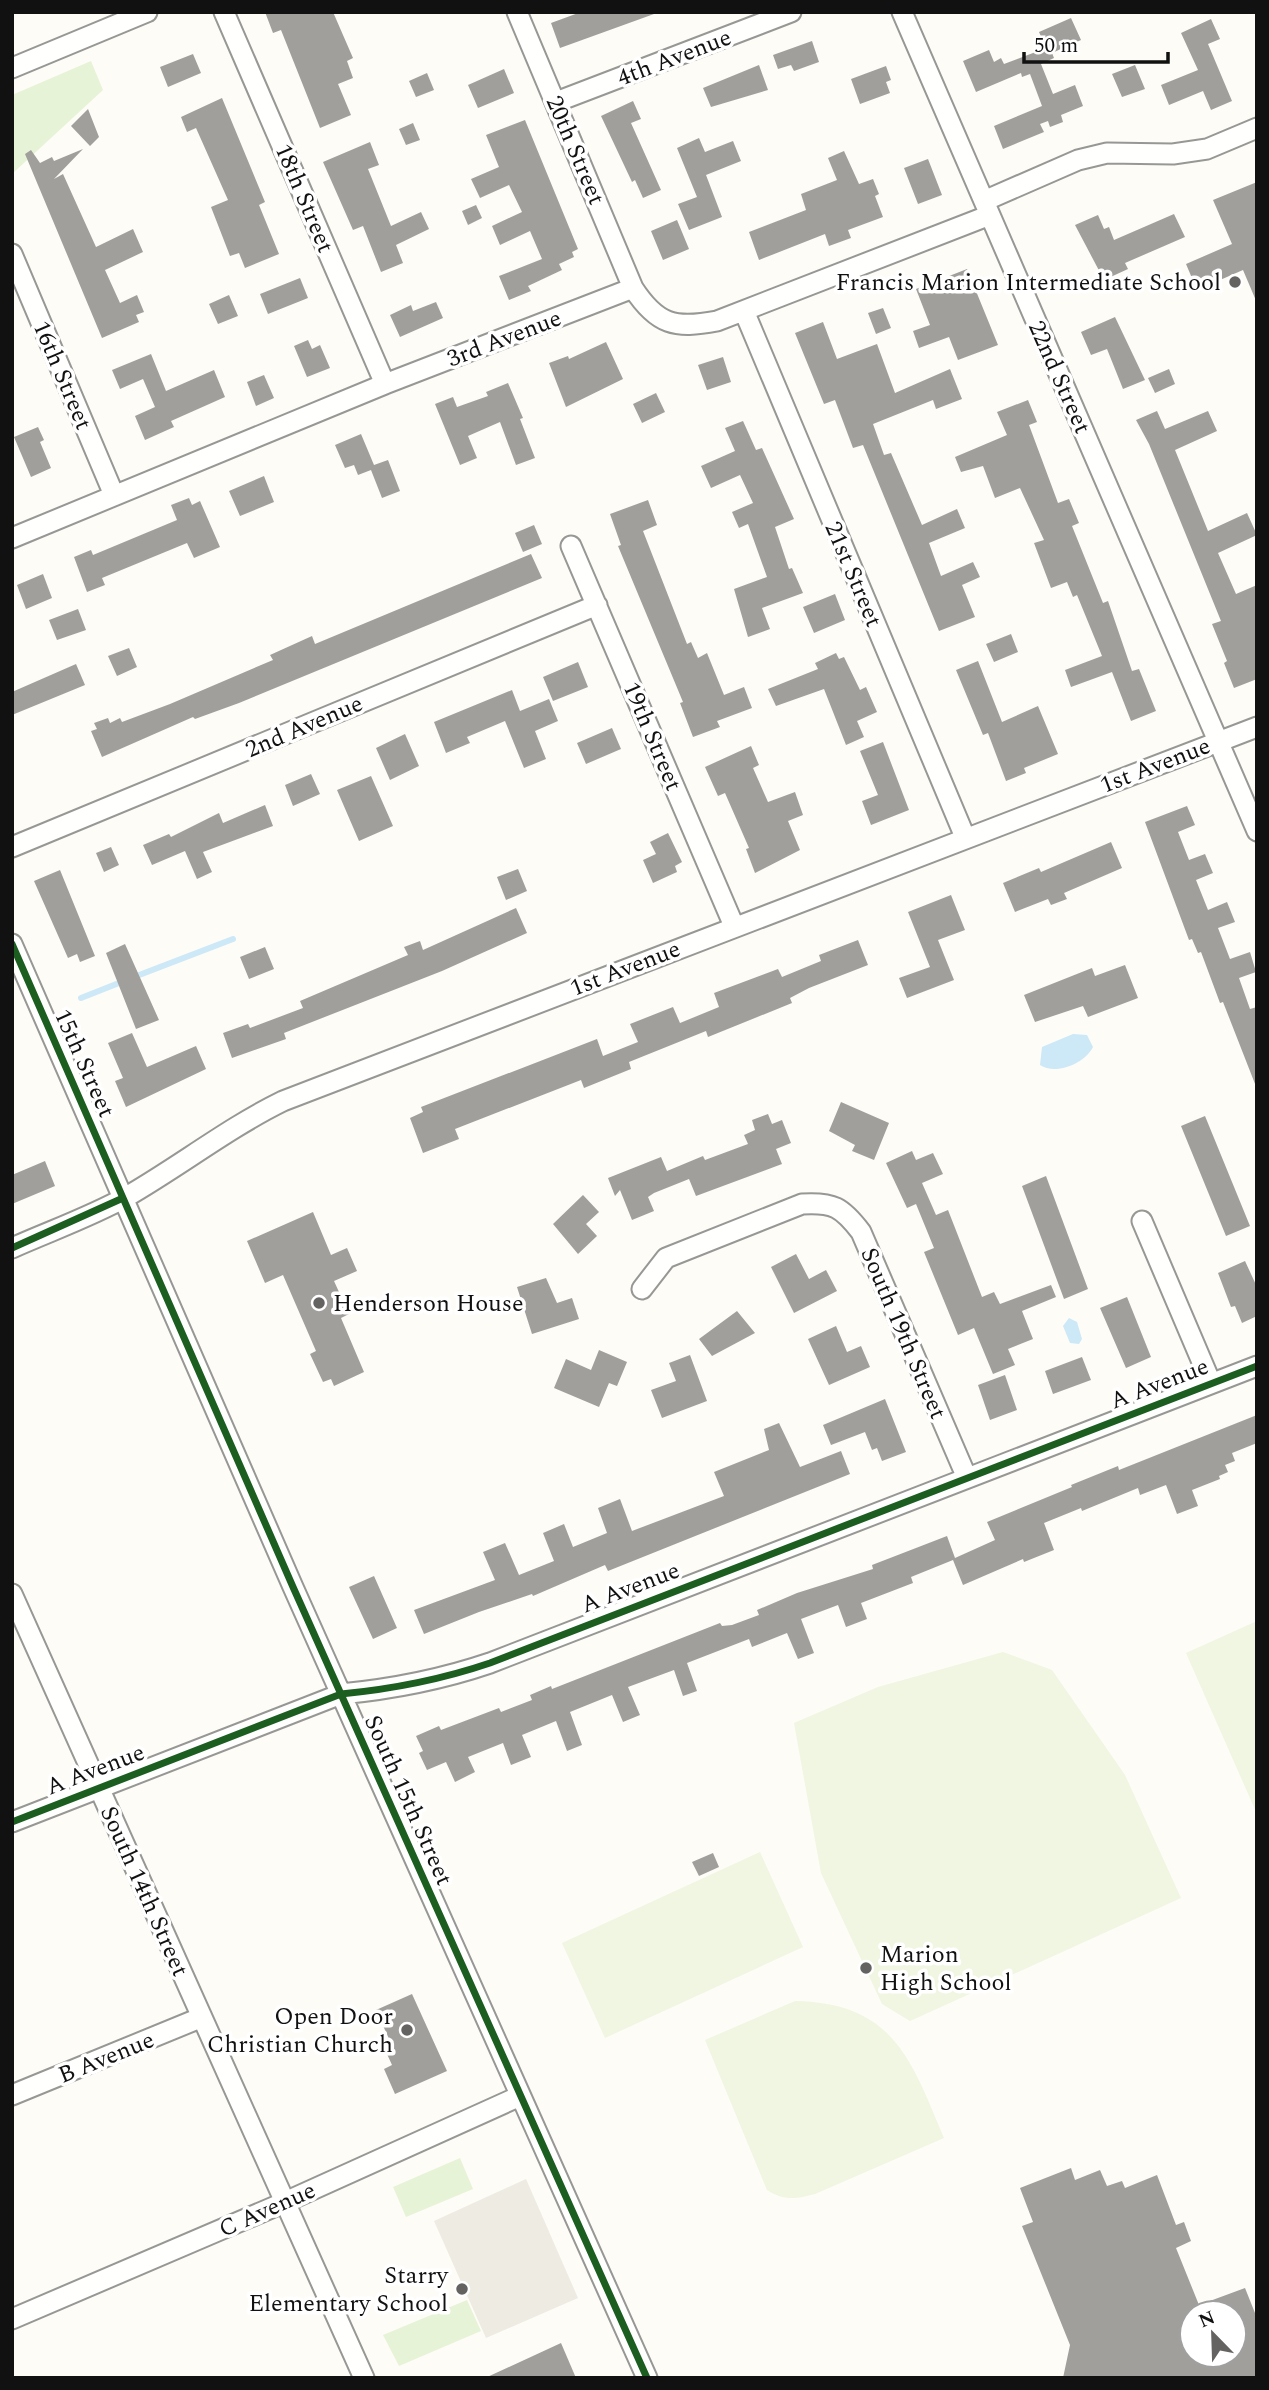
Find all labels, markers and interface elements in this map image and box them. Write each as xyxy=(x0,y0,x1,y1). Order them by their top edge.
street label: 4th Avenue xyxy=(612,20,737,96)
scale bar xyxy=(1024,21,1168,65)
text: 50 m xyxy=(1034,30,1078,62)
street label: 20th Street xyxy=(536,90,614,211)
street label: 18th Street xyxy=(265,138,343,259)
place label: Francis Marion Intermediate School xyxy=(836,265,1221,301)
marker: Francis Marion Intermediate School xyxy=(1227,274,1243,290)
street label: 3rd Avenue xyxy=(442,301,567,377)
street label: 16th Street xyxy=(23,315,101,436)
street label: 22nd Street xyxy=(1018,315,1100,440)
street label: 21st Street xyxy=(815,516,891,633)
street label: 19th Street xyxy=(613,676,691,797)
street label: 2nd Avenue xyxy=(240,686,369,768)
street label: 1st Avenue xyxy=(1095,728,1216,803)
street label: 1st Avenue xyxy=(565,931,686,1006)
street label: 15th Street xyxy=(44,1003,124,1123)
street label: South 19th Street xyxy=(851,1242,956,1425)
place label: Henderson House xyxy=(333,1286,524,1322)
marker: Henderson House xyxy=(311,1295,327,1311)
street label: A Avenue xyxy=(1105,1349,1214,1419)
street label: A Avenue xyxy=(576,1553,685,1623)
street label: South 15th Street xyxy=(354,1709,462,1892)
street label: A Avenue xyxy=(41,1735,150,1805)
street label: South 14th Street xyxy=(90,1800,198,1983)
place label: Marion High School xyxy=(880,1937,1012,2001)
marker: Marion High School xyxy=(858,1960,874,1976)
place label: Open Door Christian Church xyxy=(207,1999,393,2063)
street label: B Avenue xyxy=(53,2022,160,2094)
marker: Open Door Christian Church xyxy=(399,2022,415,2038)
street label: C Avenue xyxy=(213,2173,322,2247)
place label: Starry Elementary School xyxy=(248,2258,449,2322)
marker: Starry Elementary School xyxy=(454,2281,470,2297)
north arrow xyxy=(1178,2299,1248,2369)
text: N xyxy=(1194,2303,1220,2336)

